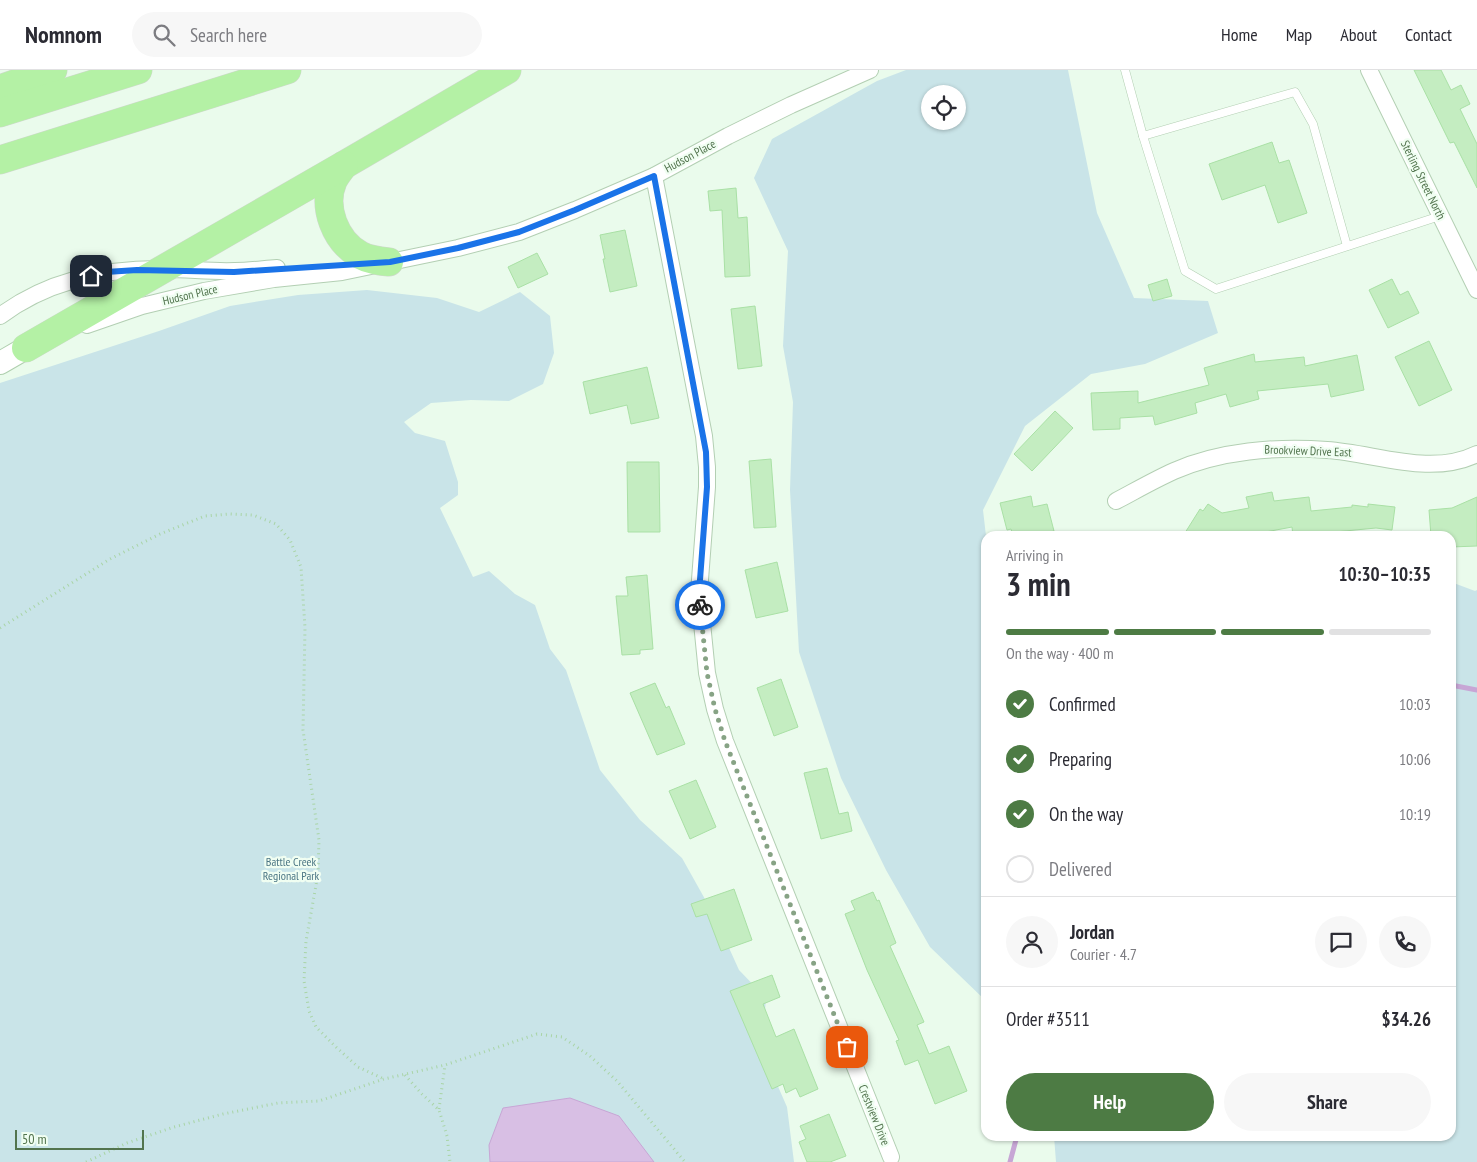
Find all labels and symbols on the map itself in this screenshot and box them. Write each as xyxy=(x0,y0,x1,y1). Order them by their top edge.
street label: Hudson Place xyxy=(662,136,718,175)
street label: Sterling Street North xyxy=(1398,138,1449,222)
pin xyxy=(70,255,112,297)
street label: Hudson Place xyxy=(161,281,219,308)
street label: Brookview Drive East xyxy=(1264,441,1353,460)
courier xyxy=(675,580,725,630)
park label: Battle Creek Regional Park xyxy=(263,854,320,883)
pin xyxy=(826,1026,868,1068)
street label: Crestview Drive xyxy=(855,1082,893,1147)
scale bar xyxy=(15,1127,144,1150)

